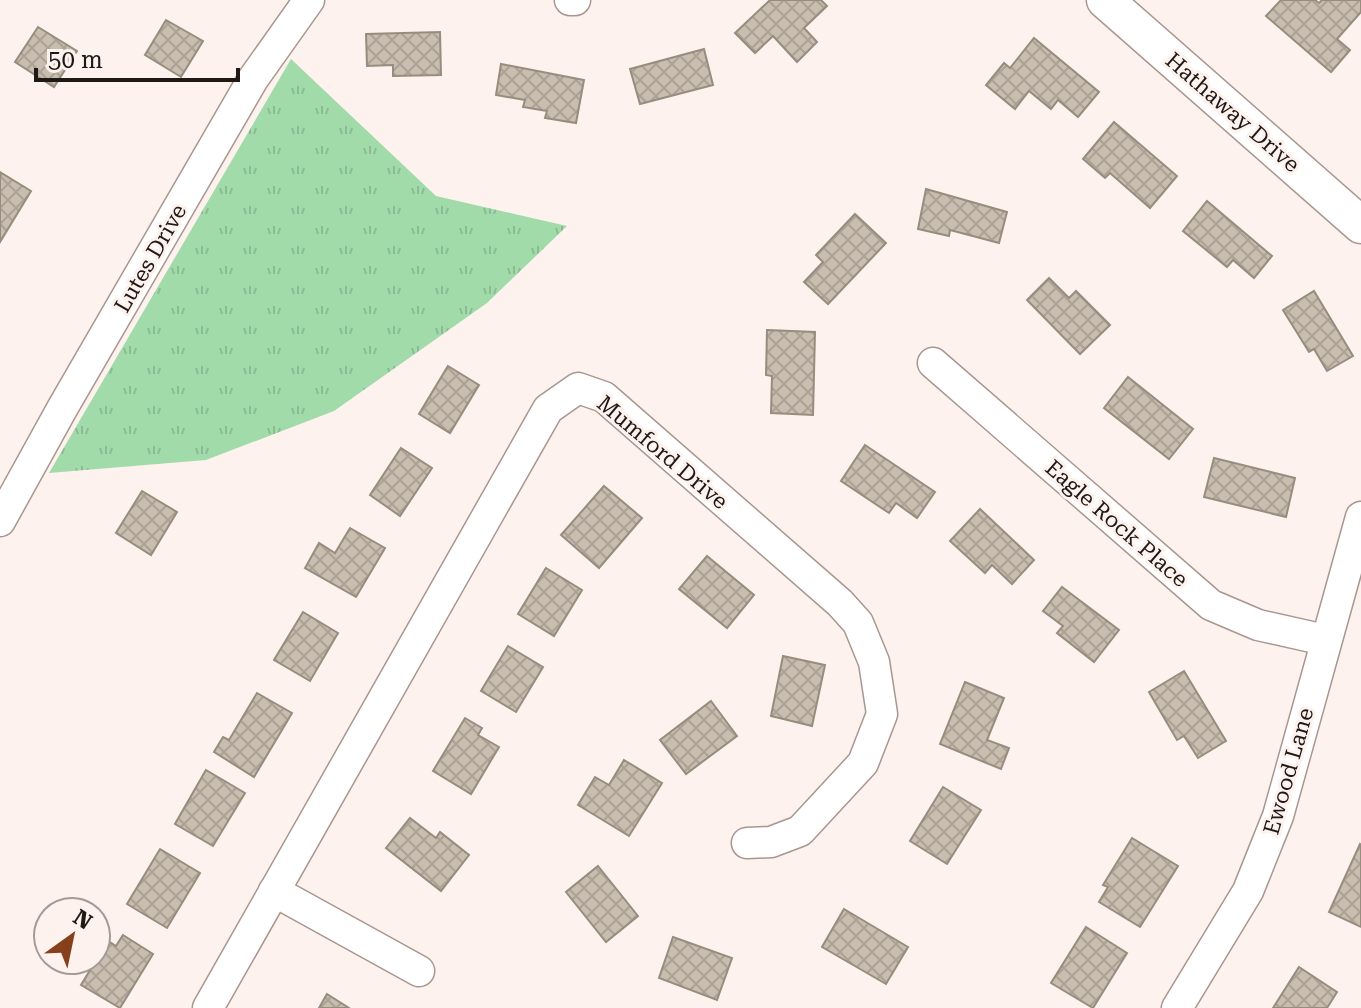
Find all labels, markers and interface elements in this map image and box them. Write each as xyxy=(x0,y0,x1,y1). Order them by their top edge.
scale bar xyxy=(36,32,238,82)
text: 50 m xyxy=(48,46,103,74)
street label: Hathaway Drive xyxy=(1161,48,1305,177)
street label: Lutes Drive xyxy=(109,200,191,317)
street label: Mumford Drive xyxy=(592,391,733,514)
street label: Eagle Rock Place xyxy=(1040,455,1193,592)
street label: Ewood Lane xyxy=(1258,705,1318,837)
north arrow xyxy=(32,896,112,976)
text: N xyxy=(69,905,97,935)

